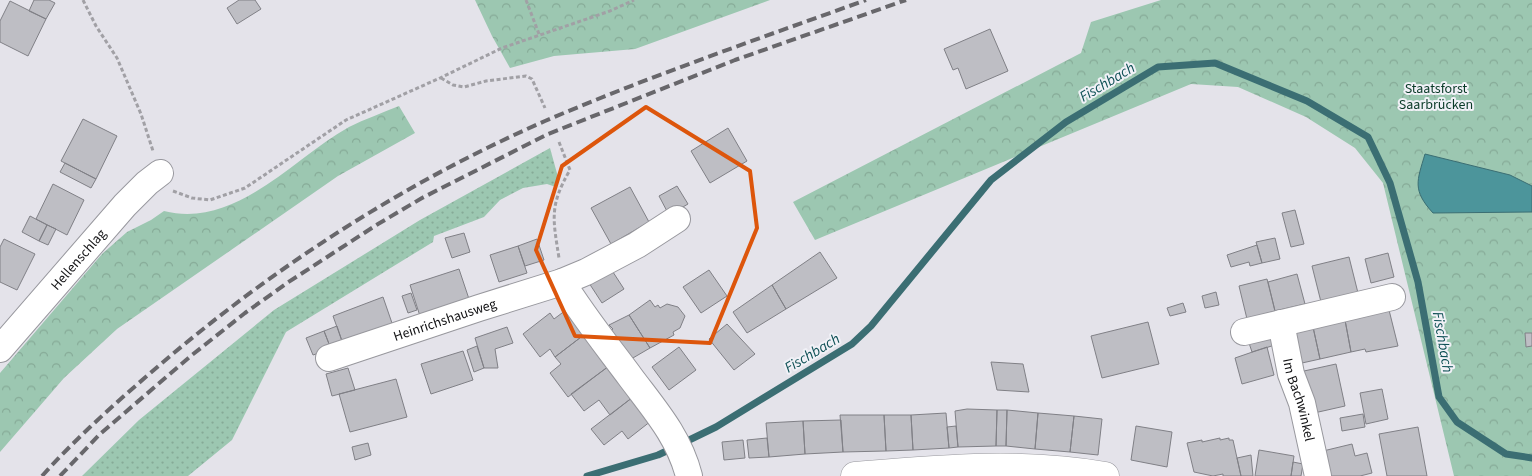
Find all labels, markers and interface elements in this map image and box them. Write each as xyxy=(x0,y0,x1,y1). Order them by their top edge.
water label: Fischbach xyxy=(1075,58,1139,107)
park label: Staatsforst Saarbrücken xyxy=(1399,79,1473,115)
street label: Hellenschlag xyxy=(46,225,111,295)
street label: Heinrichshausweg xyxy=(391,294,499,347)
water label: Fischbach xyxy=(1427,310,1458,374)
water label: Fischbach xyxy=(780,329,844,378)
street label: Im Bachwinkel xyxy=(1277,357,1319,444)

